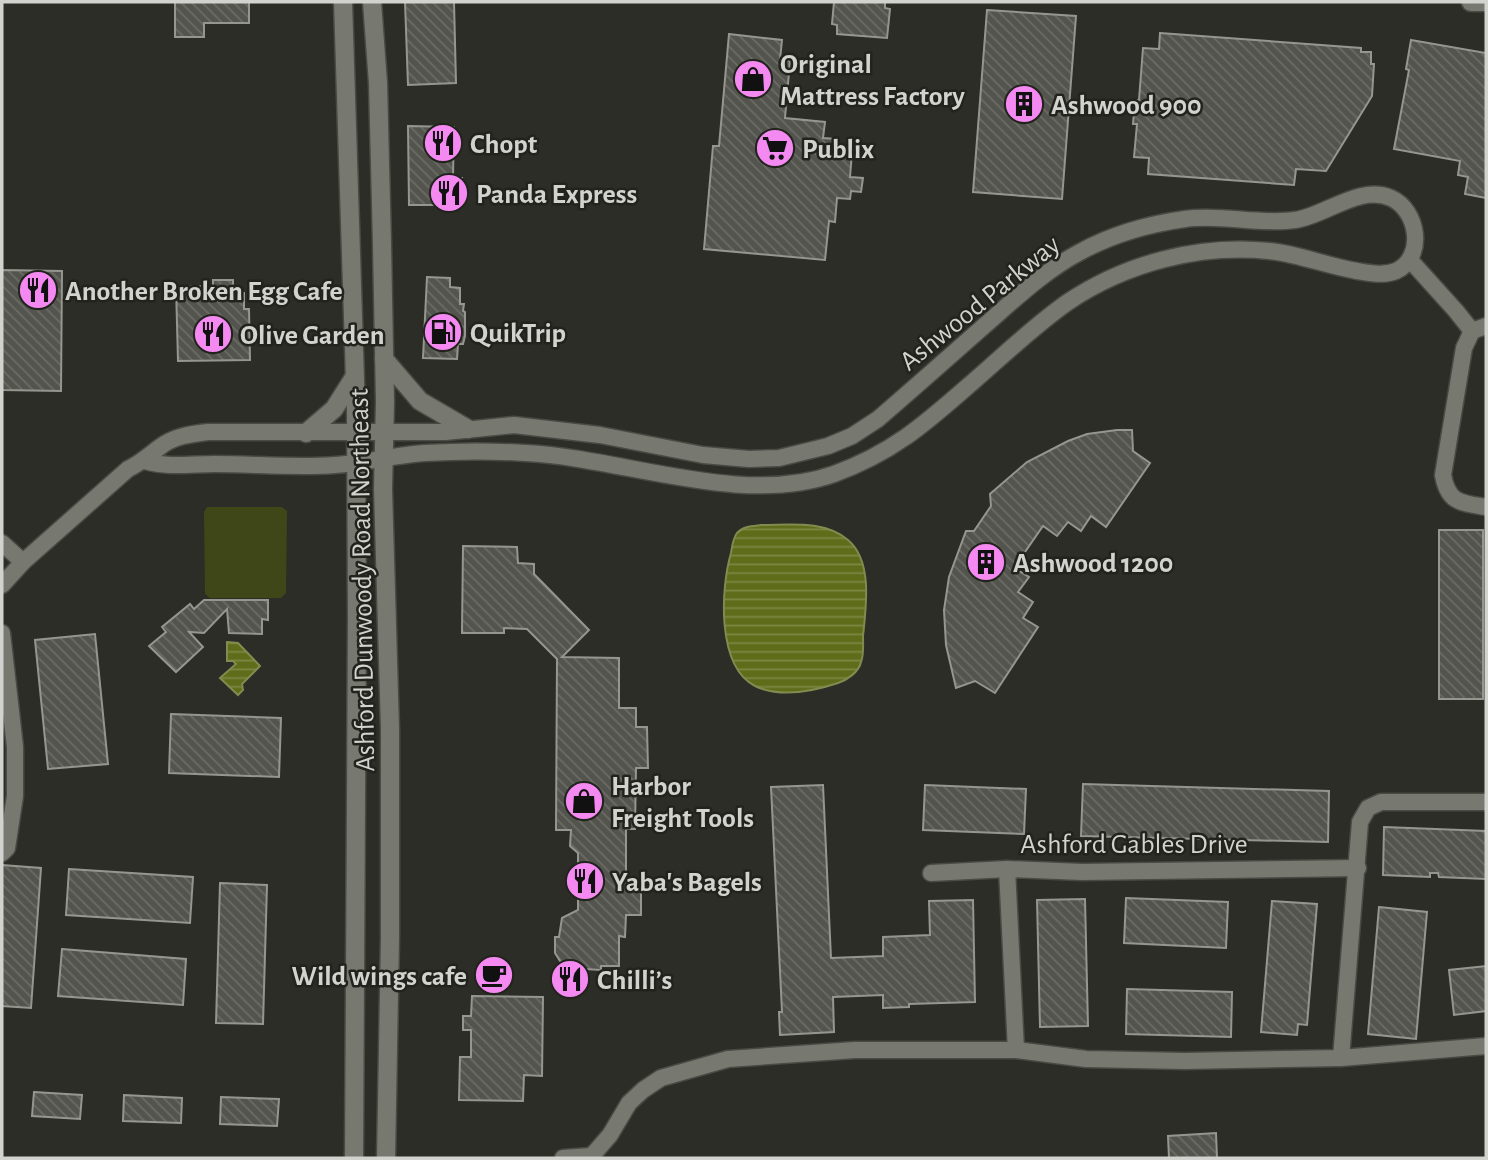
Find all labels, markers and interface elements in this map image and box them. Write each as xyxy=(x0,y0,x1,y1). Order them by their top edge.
place label: Original Mattress Factory xyxy=(780,51,965,111)
shop icon: Original Mattress Factory xyxy=(732,58,774,100)
building icon: Ashwood 900 xyxy=(1003,83,1045,125)
place label: Ashwood 900 xyxy=(1051,92,1202,120)
restaurant icon: Chopt xyxy=(422,122,464,164)
supermarket icon: Publix xyxy=(754,127,796,169)
place label: Chopt xyxy=(470,131,538,159)
place label: Publix xyxy=(802,136,874,164)
restaurant icon: Panda Express xyxy=(428,172,470,214)
place label: Panda Express xyxy=(476,181,637,209)
street label: Ashwood Parkway xyxy=(895,231,1066,376)
restaurant icon: Another Broken Egg Cafe xyxy=(17,269,59,311)
place label: Another Broken Egg Cafe xyxy=(65,278,343,306)
fuel station icon: QuikTrip xyxy=(422,311,464,353)
restaurant icon: Olive Garden xyxy=(192,313,234,355)
place label: QuikTrip xyxy=(470,320,566,348)
place label: Olive Garden xyxy=(240,322,385,350)
street label: Ashford Dunwoody Road Northeast xyxy=(346,388,380,772)
building icon: Ashwood 1200 xyxy=(965,541,1007,583)
place label: Ashwood 1200 xyxy=(1013,550,1173,578)
place label: Harbor Freight Tools xyxy=(611,773,754,833)
shop icon: Harbor Freight Tools xyxy=(563,780,605,822)
street label: Ashford Gables Drive xyxy=(1020,831,1248,859)
restaurant icon: Yaba's Bagels xyxy=(564,860,606,902)
place label: Yaba's Bagels xyxy=(612,869,762,897)
cafe icon: Wild wings cafe xyxy=(473,954,515,996)
restaurant icon: Chilli’s xyxy=(549,958,591,1000)
place label: Wild wings cafe xyxy=(292,963,467,991)
place label: Chilli’s xyxy=(597,967,672,995)

